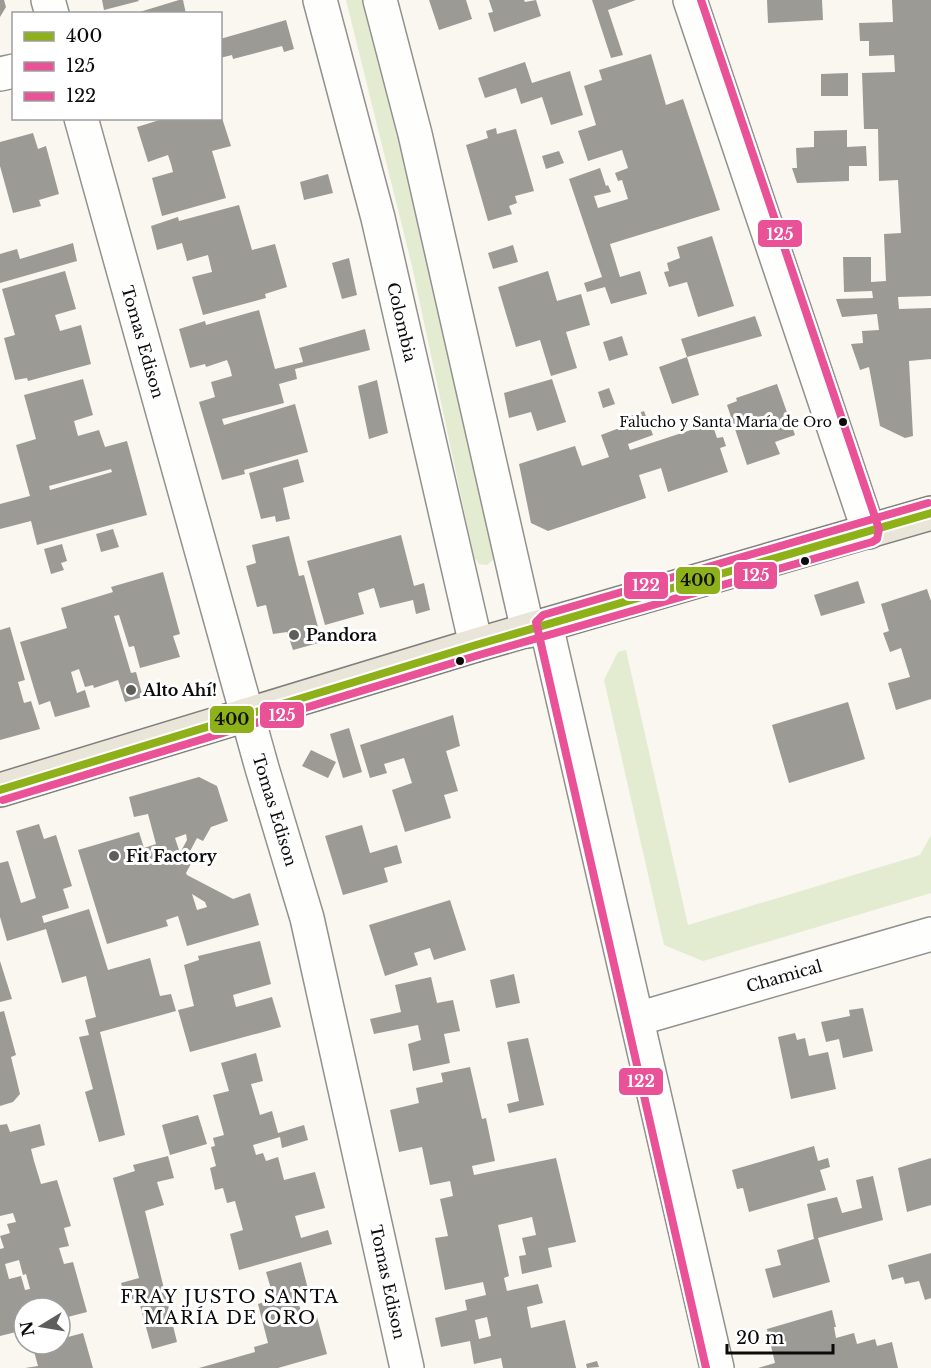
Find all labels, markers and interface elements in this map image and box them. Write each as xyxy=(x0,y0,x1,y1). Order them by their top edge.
legend xyxy=(12,12,222,120)
text: 400 xyxy=(66,25,102,47)
text: 125 xyxy=(66,55,95,77)
text: 122 xyxy=(66,85,96,107)
line badge: 125 xyxy=(757,219,803,248)
text: 125 xyxy=(767,224,793,244)
street label: Colombia xyxy=(383,280,421,364)
street label: Tomas Edison xyxy=(117,283,169,401)
place label: Falucho y Santa María de Oro xyxy=(619,413,832,431)
marker: Falucho y Santa María de Oro xyxy=(837,416,849,428)
unlabelled marker xyxy=(799,555,811,567)
line badge: 125 xyxy=(733,561,778,590)
text: 125 xyxy=(743,565,769,585)
line badge: 400 xyxy=(675,566,721,595)
text: 400 xyxy=(681,570,715,590)
line badge: 122 xyxy=(623,571,669,600)
text: 122 xyxy=(632,575,660,595)
place label: Pandora xyxy=(306,625,377,645)
marker: Pandora xyxy=(287,628,301,642)
unlabelled marker xyxy=(454,655,466,667)
place label: Alto Ahí! xyxy=(142,680,217,700)
marker: Alto Ahí! xyxy=(124,683,138,697)
line badge: 125 xyxy=(259,701,305,729)
line badge: 400 xyxy=(209,705,255,734)
text: 125 xyxy=(269,705,295,725)
text: 400 xyxy=(215,709,249,729)
street label: Tomas Edison xyxy=(248,752,302,868)
place label: Fit Factory xyxy=(126,846,218,866)
marker: Fit Factory xyxy=(107,849,121,863)
street label: Chamical xyxy=(744,956,824,996)
line badge: 122 xyxy=(618,1067,664,1096)
text: 122 xyxy=(627,1071,655,1091)
street label: Tomas Edison xyxy=(366,1223,410,1341)
district label: FRAY JUSTO SANTA MARÍA DE ORO xyxy=(120,1286,340,1329)
north arrow xyxy=(12,1296,72,1356)
scale bar xyxy=(727,1317,834,1355)
text: N xyxy=(16,1320,39,1338)
text: 20 m xyxy=(736,1327,784,1349)

